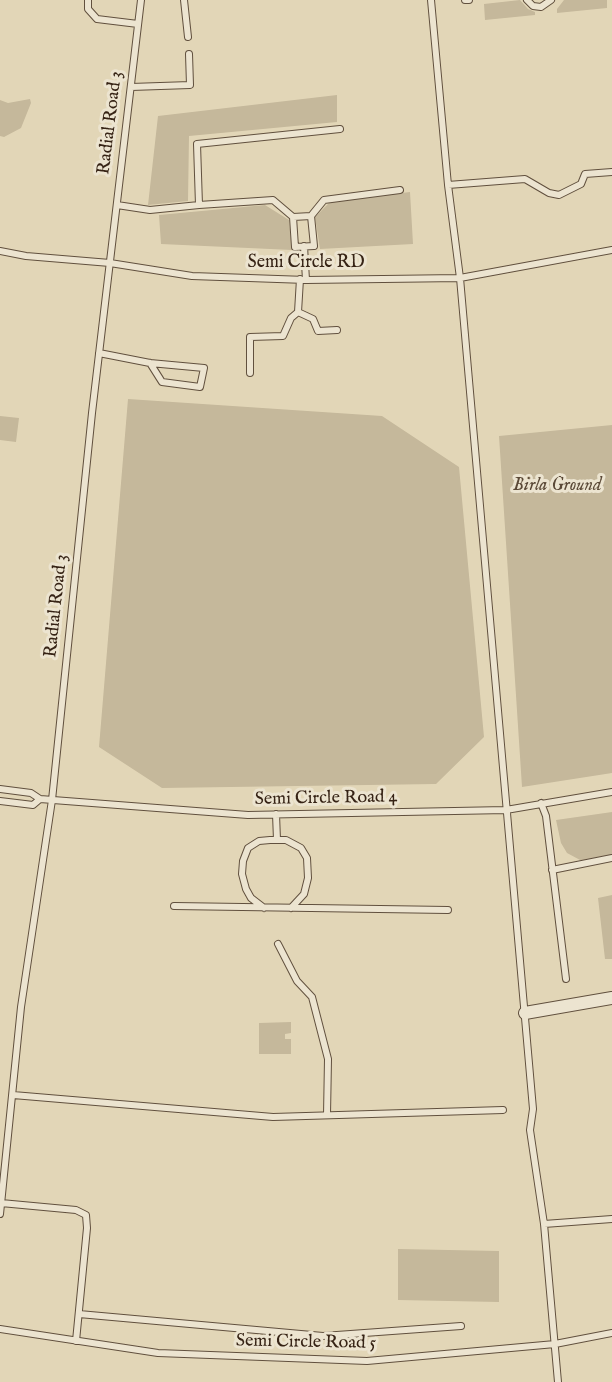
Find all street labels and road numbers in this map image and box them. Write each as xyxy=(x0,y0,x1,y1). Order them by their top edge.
street label: Radial Road 3 xyxy=(94,70,128,176)
street label: Semi Circle RD xyxy=(247,252,365,274)
street label: Radial Road 3 xyxy=(41,553,73,659)
street label: Semi Circle Road 4 xyxy=(255,787,397,811)
street label: Semi Circle Road 5 xyxy=(236,1331,376,1355)

